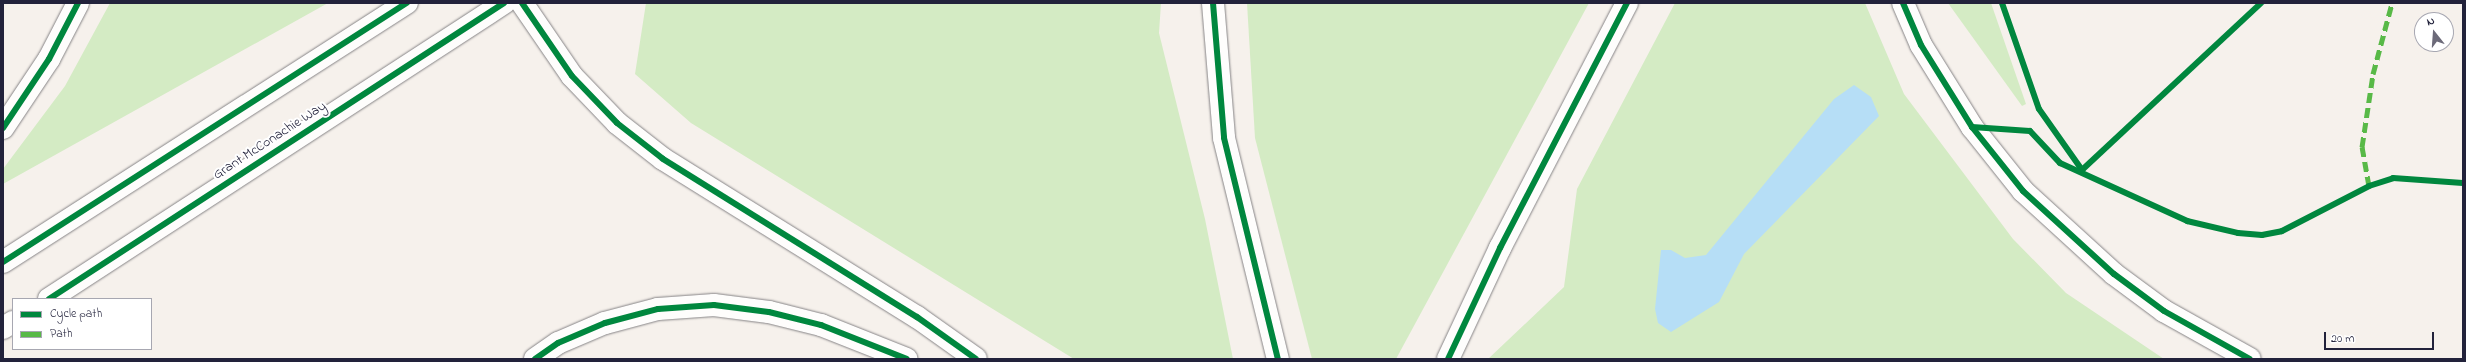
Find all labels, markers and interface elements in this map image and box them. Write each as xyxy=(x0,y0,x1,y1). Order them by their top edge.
north arrow xyxy=(2414,12,2454,52)
text: N xyxy=(2425,13,2437,30)
street label: Grant McConachie Way xyxy=(210,98,330,184)
legend xyxy=(12,298,152,350)
text: Cycle path xyxy=(50,305,102,323)
scale bar xyxy=(2326,324,2436,350)
text: Path xyxy=(50,325,72,343)
text: 20 m xyxy=(2331,330,2354,348)

